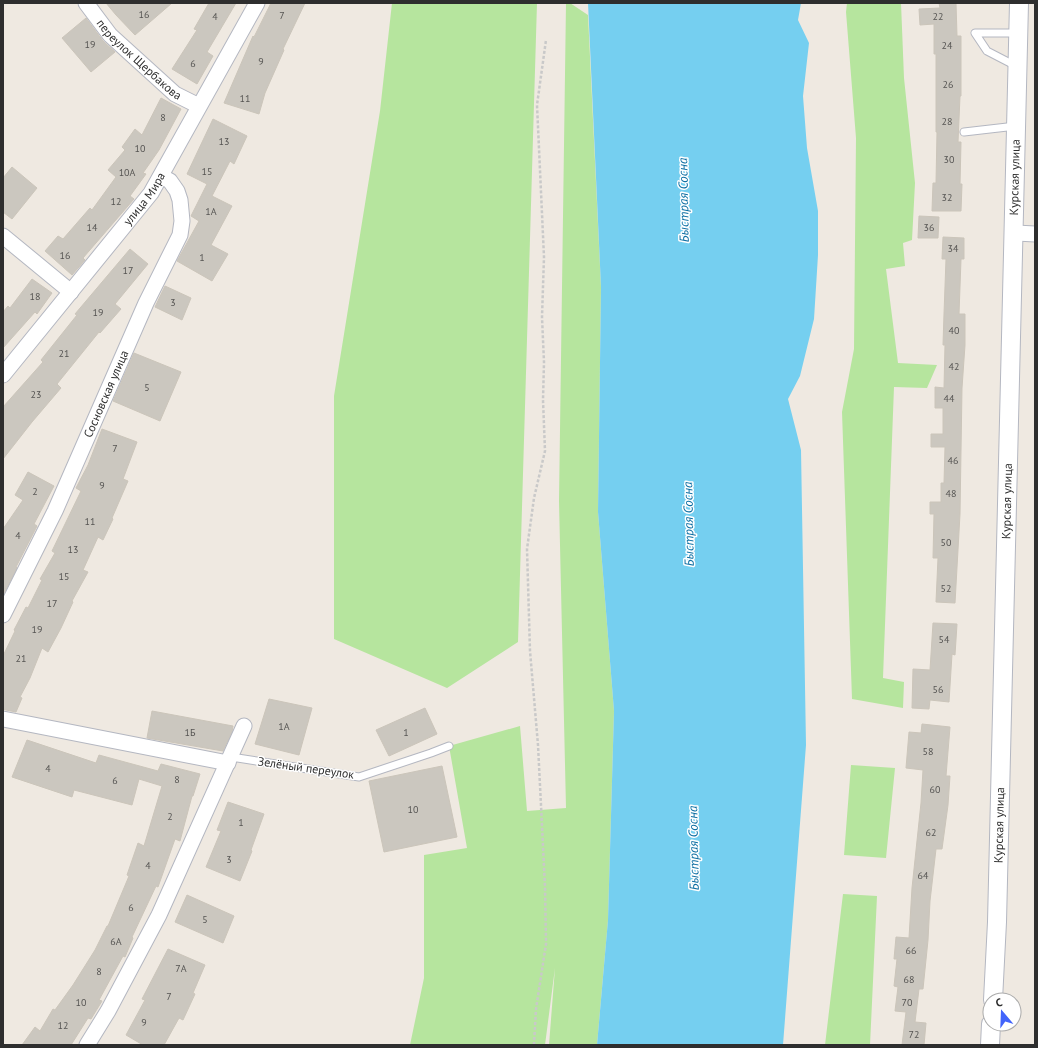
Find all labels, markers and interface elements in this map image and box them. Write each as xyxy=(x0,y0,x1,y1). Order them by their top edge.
house number: 16 xyxy=(139,8,149,21)
house number: 7 xyxy=(279,9,285,22)
house number: 4 xyxy=(212,10,218,23)
house number: 22 xyxy=(933,10,943,23)
street label: переулок Щербакова xyxy=(94,16,184,103)
house number: 19 xyxy=(85,38,95,51)
house number: 24 xyxy=(942,39,953,52)
house number: 9 xyxy=(258,55,264,68)
house number: 6 xyxy=(190,57,196,70)
house number: 26 xyxy=(943,78,953,91)
house number: 11 xyxy=(240,92,250,105)
house number: 8 xyxy=(160,111,166,124)
house number: 28 xyxy=(942,115,952,128)
house number: 13 xyxy=(219,135,229,148)
street label: Курская улица xyxy=(1006,139,1023,215)
house number: 10 xyxy=(135,142,146,155)
house number: 30 xyxy=(944,153,955,166)
water label: Быстрая Сосна xyxy=(674,157,693,242)
house number: 15 xyxy=(202,165,212,178)
house number: 10А xyxy=(119,166,136,179)
street label: улица Мира xyxy=(120,169,168,228)
house number: 32 xyxy=(942,191,952,204)
house number: 12 xyxy=(111,195,121,208)
house number: 1А xyxy=(205,205,217,218)
house number: 14 xyxy=(87,221,98,234)
house number: 36 xyxy=(924,221,934,234)
house number: 34 xyxy=(948,242,959,255)
house number: 16 xyxy=(60,249,70,262)
house number: 1 xyxy=(199,251,205,264)
house number: 17 xyxy=(123,264,133,277)
house number: 18 xyxy=(30,290,40,303)
house number: 3 xyxy=(170,296,176,309)
house number: 19 xyxy=(93,306,103,319)
house number: 40 xyxy=(949,324,960,337)
house number: 21 xyxy=(59,347,69,360)
street label: Сосновская улица xyxy=(80,348,131,440)
house number: 42 xyxy=(949,360,959,373)
house number: 5 xyxy=(144,381,150,394)
house number: 23 xyxy=(31,388,41,401)
house number: 44 xyxy=(944,392,955,405)
house number: 7 xyxy=(112,442,118,455)
house number: 46 xyxy=(948,454,958,467)
street label: Курская улица xyxy=(998,463,1015,539)
house number: 9 xyxy=(99,479,105,492)
water label: Быстрая Сосна xyxy=(679,481,698,566)
house number: 2 xyxy=(32,485,38,498)
house number: 48 xyxy=(946,487,956,500)
house number: 11 xyxy=(85,515,95,528)
house number: 4 xyxy=(15,529,21,542)
house number: 50 xyxy=(941,536,952,549)
house number: 13 xyxy=(68,543,78,556)
house number: 15 xyxy=(59,570,69,583)
house number: 52 xyxy=(941,582,951,595)
house number: 17 xyxy=(47,597,57,610)
house number: 19 xyxy=(32,623,42,636)
house number: 54 xyxy=(939,633,950,646)
house number: 21 xyxy=(16,652,26,665)
house number: 56 xyxy=(933,683,943,696)
house number: 1А xyxy=(278,720,290,733)
house number: 1Б xyxy=(185,726,196,739)
house number: 1 xyxy=(403,726,409,739)
house number: 58 xyxy=(923,745,933,758)
street label: Зелёный переулок xyxy=(257,753,355,782)
house number: 4 xyxy=(45,762,51,775)
house number: 8 xyxy=(174,773,180,786)
house number: 6 xyxy=(112,774,118,787)
house number: 60 xyxy=(930,783,941,796)
street label: Курская улица xyxy=(990,787,1007,863)
house number: 10 xyxy=(408,803,419,816)
water label: Быстрая Сосна xyxy=(684,805,703,890)
house number: 2 xyxy=(167,810,173,823)
house number: 1 xyxy=(238,816,244,829)
house number: 62 xyxy=(926,826,936,839)
house number: 3 xyxy=(226,853,232,866)
house number: 4 xyxy=(145,859,151,872)
house number: 64 xyxy=(918,869,929,882)
house number: 6 xyxy=(128,901,134,914)
house number: 5 xyxy=(202,913,208,926)
house number: 6А xyxy=(110,935,122,948)
house number: 66 xyxy=(906,944,916,957)
house number: 7А xyxy=(175,962,187,975)
house number: 8 xyxy=(96,965,102,978)
house number: 68 xyxy=(904,973,914,986)
house number: 7 xyxy=(166,990,172,1003)
north arrow xyxy=(982,992,1022,1032)
text: С xyxy=(994,995,1004,1010)
house number: 10 xyxy=(76,996,87,1009)
house number: 70 xyxy=(902,996,913,1009)
house number: 9 xyxy=(141,1016,147,1029)
house number: 12 xyxy=(58,1019,68,1032)
house number: 72 xyxy=(909,1028,919,1041)

